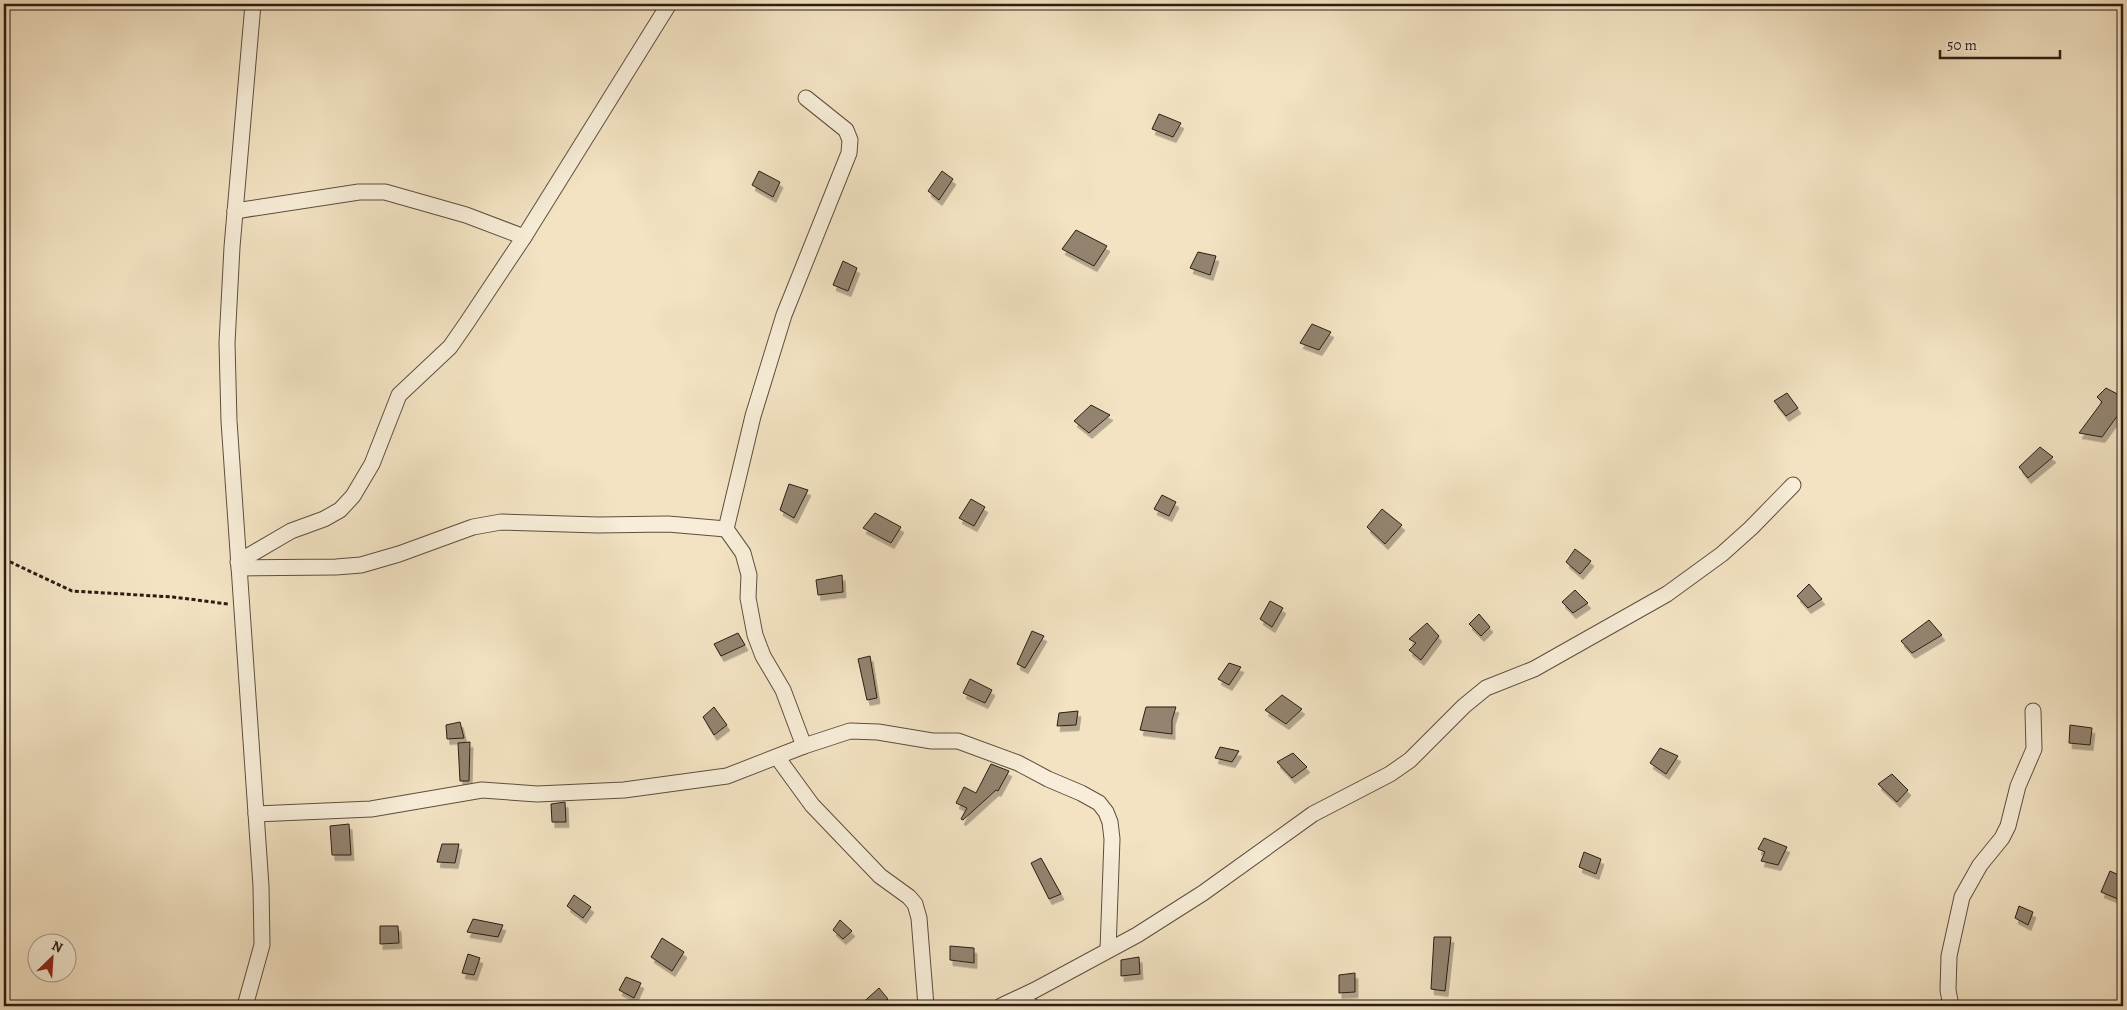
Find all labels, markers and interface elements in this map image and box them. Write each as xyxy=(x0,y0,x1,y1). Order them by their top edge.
scale bar xyxy=(1940,28,2060,60)
text: 50 m xyxy=(1947,35,1977,55)
north arrow xyxy=(28,932,78,982)
text: N xyxy=(49,936,66,957)

